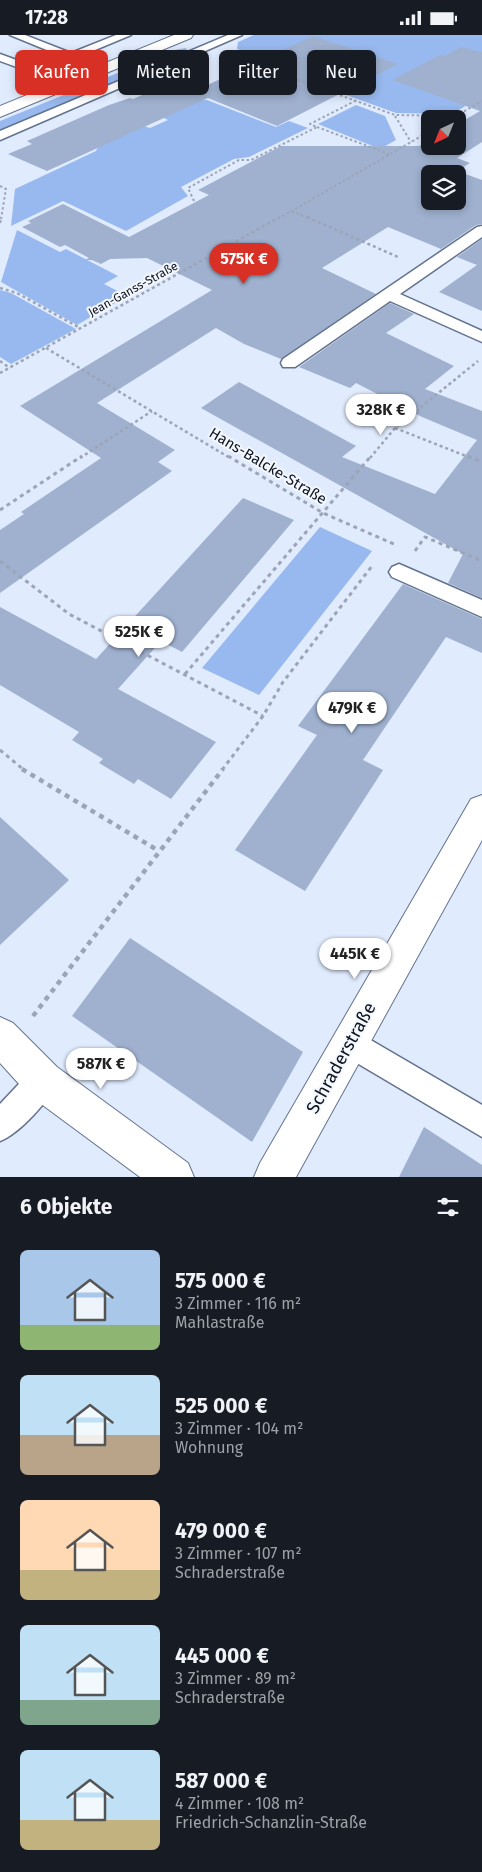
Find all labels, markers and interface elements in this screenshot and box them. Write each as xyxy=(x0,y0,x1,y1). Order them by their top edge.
text: 17:28 xyxy=(25,6,68,29)
chip: Kaufen xyxy=(15,50,108,95)
chip: Mieten xyxy=(118,50,209,95)
chip: Filter xyxy=(219,50,297,95)
chip: Neu xyxy=(307,50,376,95)
north arrow xyxy=(421,110,466,155)
map controls xyxy=(421,110,466,210)
button: layers xyxy=(421,165,466,210)
pin: 575K € xyxy=(203,243,285,285)
text: 575K € xyxy=(220,249,268,268)
street label: Jean-Ganss-Straße xyxy=(86,259,180,319)
pin: 328K € xyxy=(340,393,422,436)
text: 328K € xyxy=(356,400,406,419)
street label: Hans-Balcke-Straße xyxy=(206,424,330,508)
pin: 525K € xyxy=(98,615,180,658)
text: 525K € xyxy=(115,622,163,641)
pin: 479K € xyxy=(311,691,393,734)
text: 479K € xyxy=(328,698,376,717)
pin: 445K € xyxy=(314,937,396,980)
text: 445K € xyxy=(330,944,380,963)
street label: Schraderstraße xyxy=(301,999,381,1117)
pin: 587K € xyxy=(60,1047,142,1090)
text: 587K € xyxy=(77,1054,125,1073)
icon: filters xyxy=(434,1193,462,1221)
text: 6 Objekte xyxy=(20,1194,112,1220)
text: 575 000 € xyxy=(175,1268,266,1294)
icon: home xyxy=(60,1270,120,1330)
text: 3 Zimmer · 116 m² xyxy=(175,1294,301,1313)
text: Mahlastraße xyxy=(175,1313,264,1332)
text: 525 000 € xyxy=(175,1393,267,1419)
icon: home xyxy=(60,1395,120,1455)
text: 3 Zimmer · 104 m² xyxy=(175,1419,303,1438)
text: Wohnung xyxy=(175,1438,243,1457)
text: 479 000 € xyxy=(175,1518,267,1544)
icon: home xyxy=(60,1520,120,1580)
text: 3 Zimmer · 107 m² xyxy=(175,1544,302,1563)
text: Schraderstraße xyxy=(175,1563,285,1582)
text: 445 000 € xyxy=(175,1643,269,1669)
icon: home xyxy=(60,1645,120,1705)
text: 3 Zimmer · 89 m² xyxy=(175,1669,296,1688)
text: Schraderstraße xyxy=(175,1688,285,1707)
text: 587 000 € xyxy=(175,1768,267,1794)
icon: home xyxy=(60,1770,120,1830)
text: 4 Zimmer · 108 m² xyxy=(175,1794,304,1813)
text: Friedrich-Schanzlin-Straße xyxy=(175,1813,367,1832)

